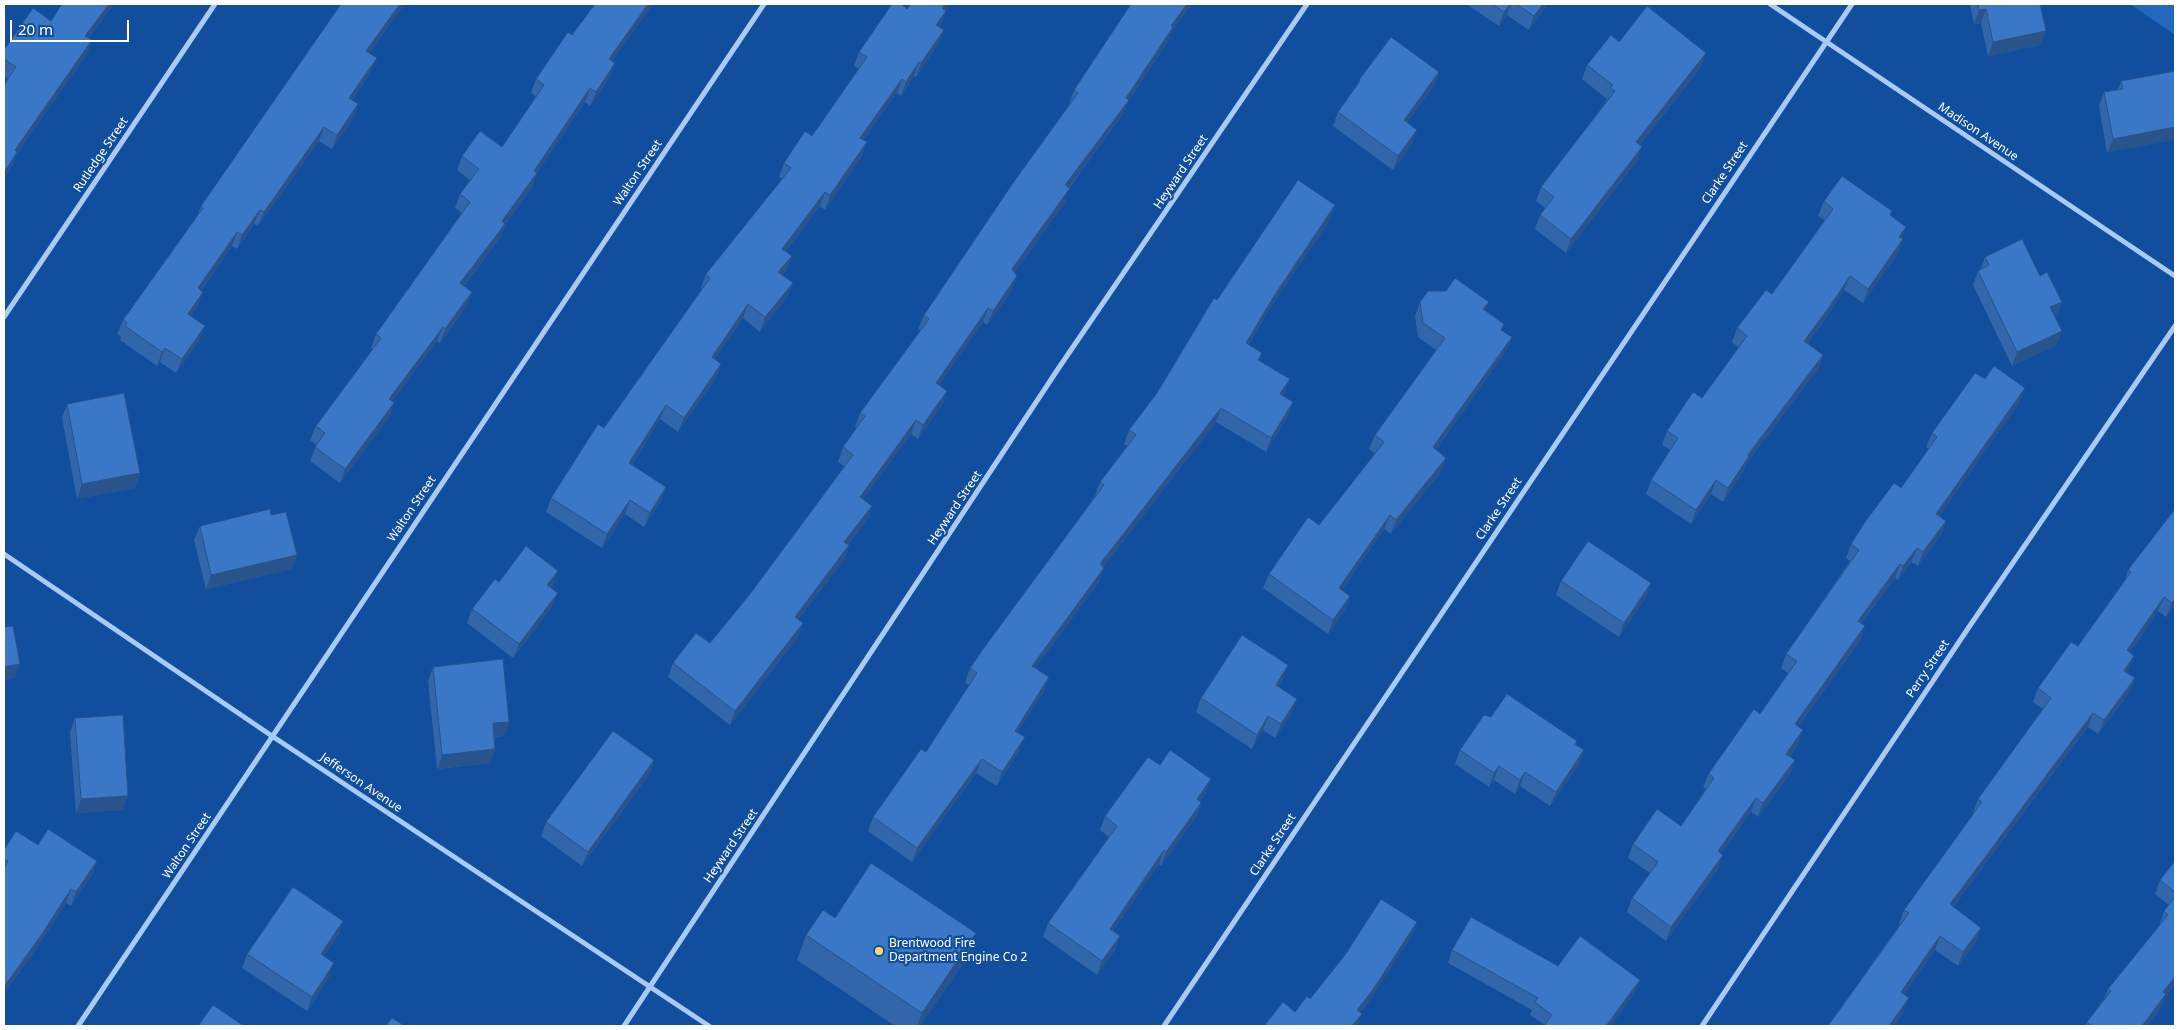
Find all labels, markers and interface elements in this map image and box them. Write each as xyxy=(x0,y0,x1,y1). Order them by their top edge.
scale bar xyxy=(12,10,131,42)
text: 20 m xyxy=(18,19,53,39)
street label: Madison Avenue xyxy=(1935,100,2021,164)
street label: Rutledge Street xyxy=(71,115,131,195)
street label: Heyward Street xyxy=(1151,132,1211,212)
street label: Walton Street xyxy=(611,137,665,209)
street label: Clarke Street xyxy=(1699,139,1751,207)
street label: Heyward Street xyxy=(925,468,985,548)
street label: Walton Street xyxy=(385,473,439,545)
street label: Clarke Street xyxy=(1473,475,1525,543)
street label: Perry Street xyxy=(1903,637,1953,701)
street label: Jefferson Avenue xyxy=(317,750,405,816)
street label: Heyward Street xyxy=(701,806,761,886)
street label: Walton Street xyxy=(160,810,214,882)
street label: Clarke Street xyxy=(1247,811,1299,879)
place label: Brentwood Fire Department Engine Co 2 xyxy=(889,937,1027,965)
marker: Brentwood Fire Department Engine Co 2 xyxy=(873,945,885,957)

